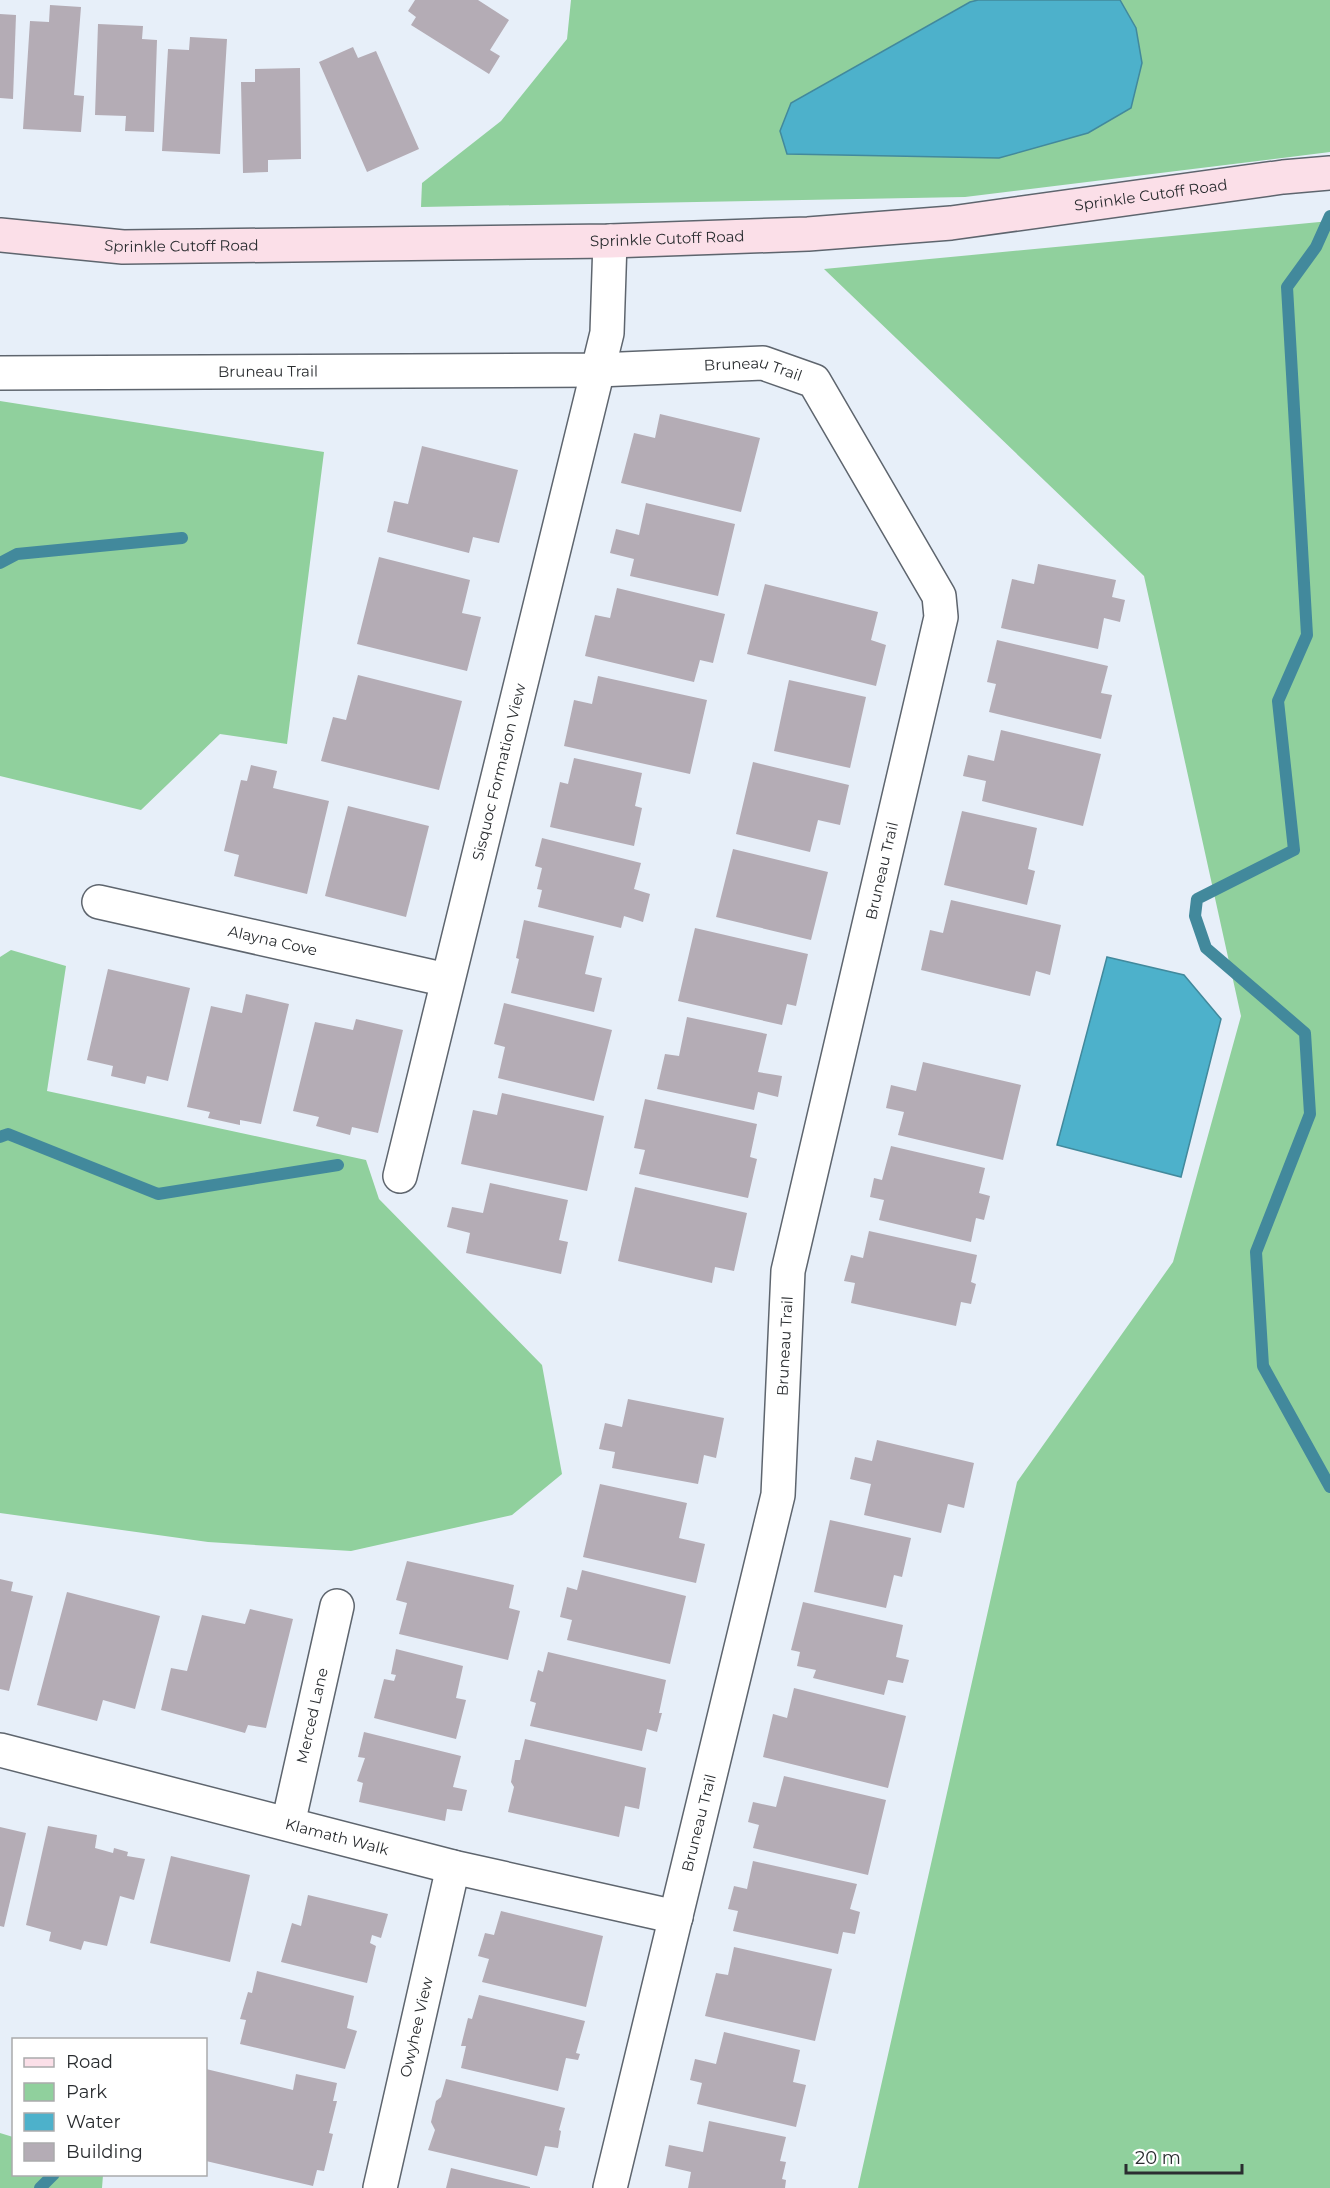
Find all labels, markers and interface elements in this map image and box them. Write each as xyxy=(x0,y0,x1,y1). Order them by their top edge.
street label: Sprinkle Cutoff Road xyxy=(1073,175,1229,215)
street label: Sprinkle Cutoff Road xyxy=(590,226,745,250)
street label: Sprinkle Cutoff Road xyxy=(103,235,259,256)
street label: Bruneau Trail xyxy=(703,352,805,385)
street label: Bruneau Trail xyxy=(218,361,318,381)
street label: Sisquoc Formation View xyxy=(468,680,530,863)
street label: Bruneau Trail xyxy=(861,820,902,922)
street label: Alayna Cove xyxy=(226,921,319,960)
street label: Bruneau Trail xyxy=(772,1296,797,1396)
street label: Merced Lane xyxy=(292,1666,332,1765)
street label: Bruneau Trail xyxy=(677,1772,720,1874)
street label: Klamath Walk xyxy=(283,1814,391,1859)
street label: Owyhee View xyxy=(395,1974,437,2079)
legend xyxy=(12,2038,207,2176)
text: Road xyxy=(66,2051,113,2073)
text: Park xyxy=(66,2081,107,2103)
text: Water xyxy=(66,2111,121,2133)
scale bar xyxy=(1126,2137,1242,2175)
text: Building xyxy=(66,2141,143,2163)
text: 20 m xyxy=(1135,2147,1181,2169)

